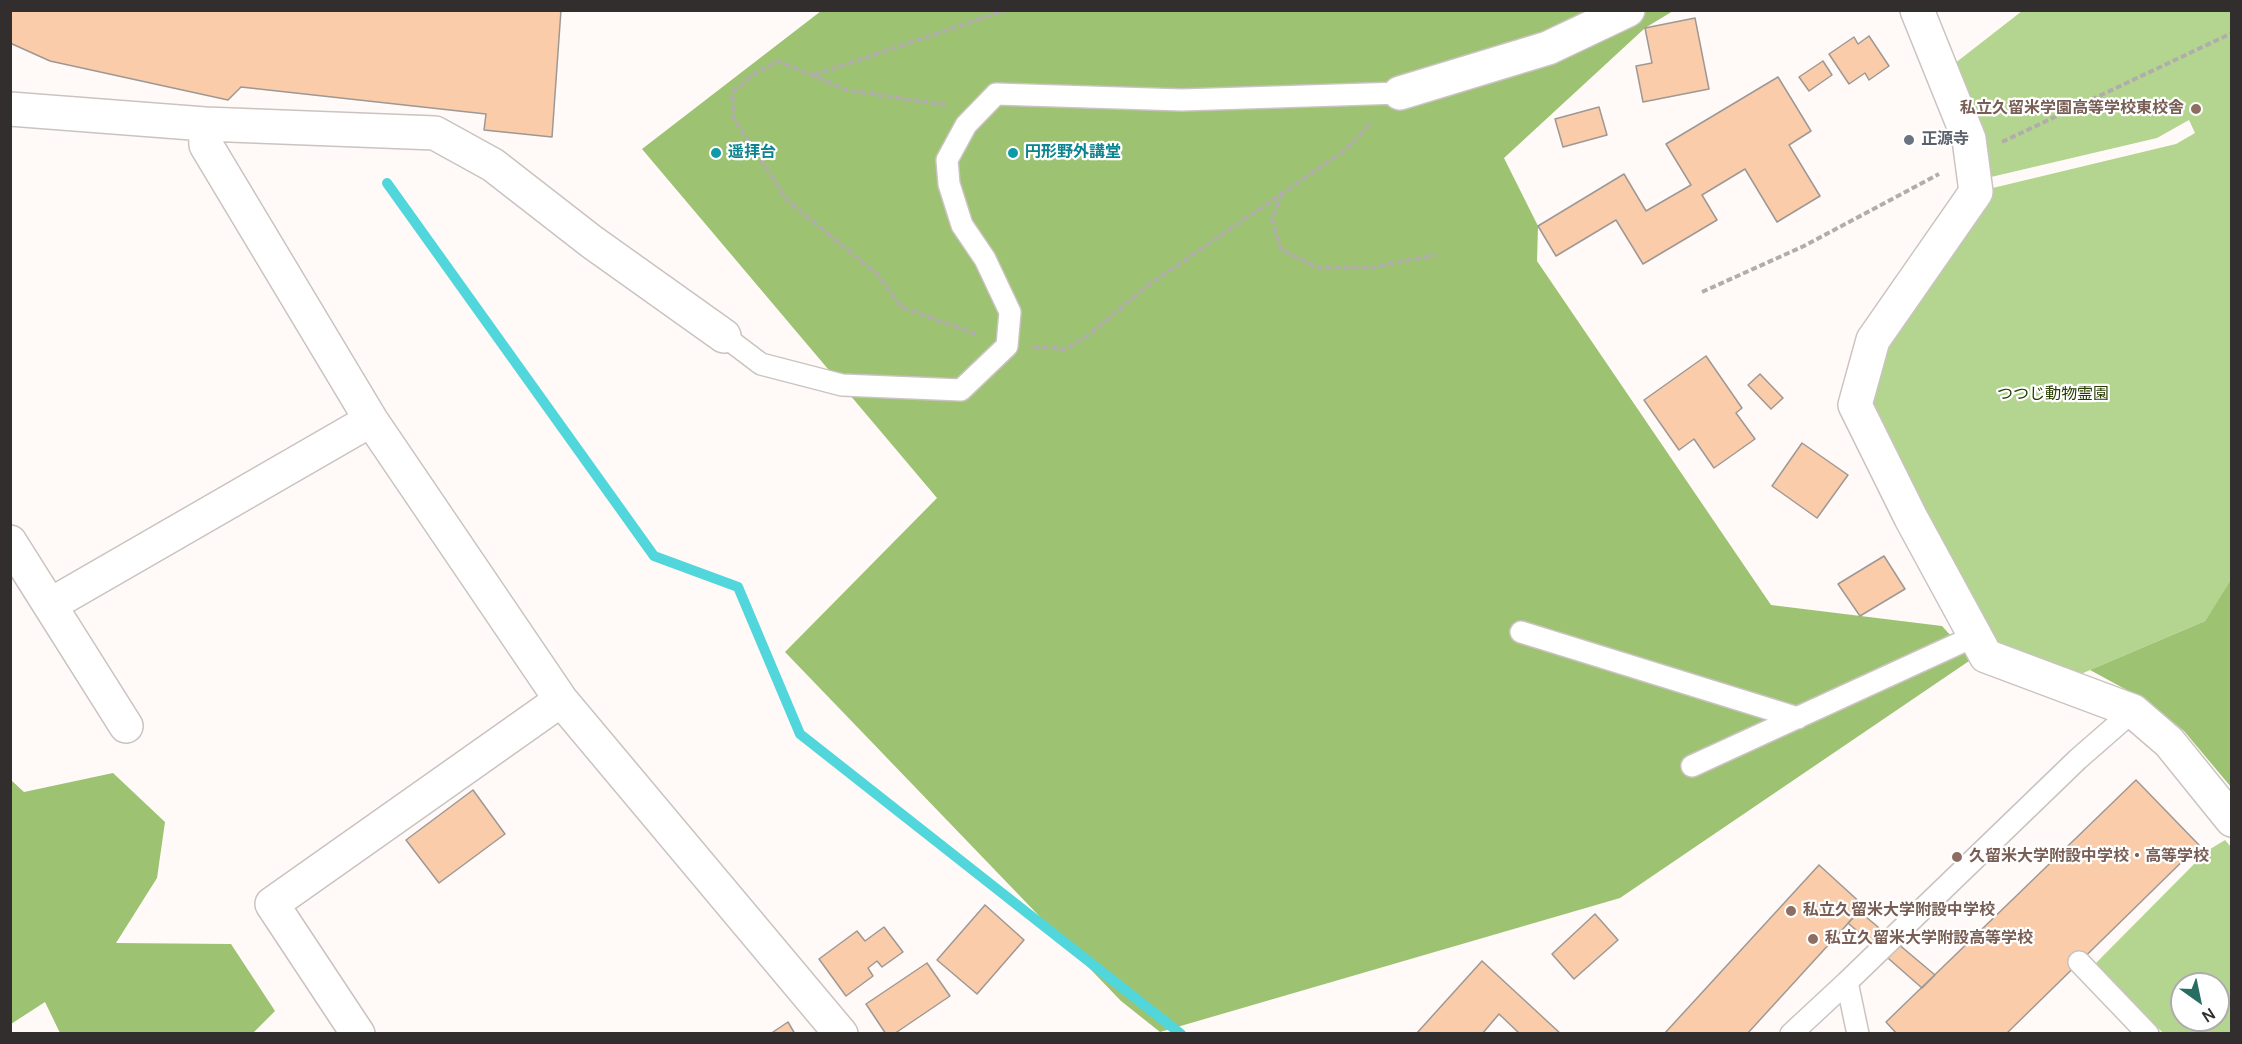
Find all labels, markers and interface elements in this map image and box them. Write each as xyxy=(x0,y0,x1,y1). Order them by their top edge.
place label: 私立久留米学園高等学校東校舎 xyxy=(1960,99,2184,119)
marker: 私立久留米学園高等学校東校舎 xyxy=(2189,102,2203,116)
place label: 正源寺 xyxy=(1921,130,1969,150)
marker: 正源寺 xyxy=(1902,133,1916,147)
place label: 遥拝台 xyxy=(728,143,776,163)
place label: 円形野外講堂 xyxy=(1025,143,1121,163)
marker: 遥拝台 xyxy=(709,146,723,160)
marker: 円形野外講堂 xyxy=(1006,146,1020,160)
park label: つつじ動物霊園 xyxy=(1997,385,2109,405)
place label: 久留米大学附設中学校・高等学校 xyxy=(1969,847,2209,867)
marker: 久留米大学附設中学校・高等学校 xyxy=(1950,850,1964,864)
place label: 私立久留米大学附設中学校 xyxy=(1803,901,1995,921)
marker: 私立久留米大学附設中学校 xyxy=(1784,904,1798,918)
place label: 私立久留米大学附設高等学校 xyxy=(1825,929,2033,949)
marker: 私立久留米大学附設高等学校 xyxy=(1806,932,1820,946)
north arrow xyxy=(2170,972,2230,1032)
text: N xyxy=(2198,1003,2220,1028)

